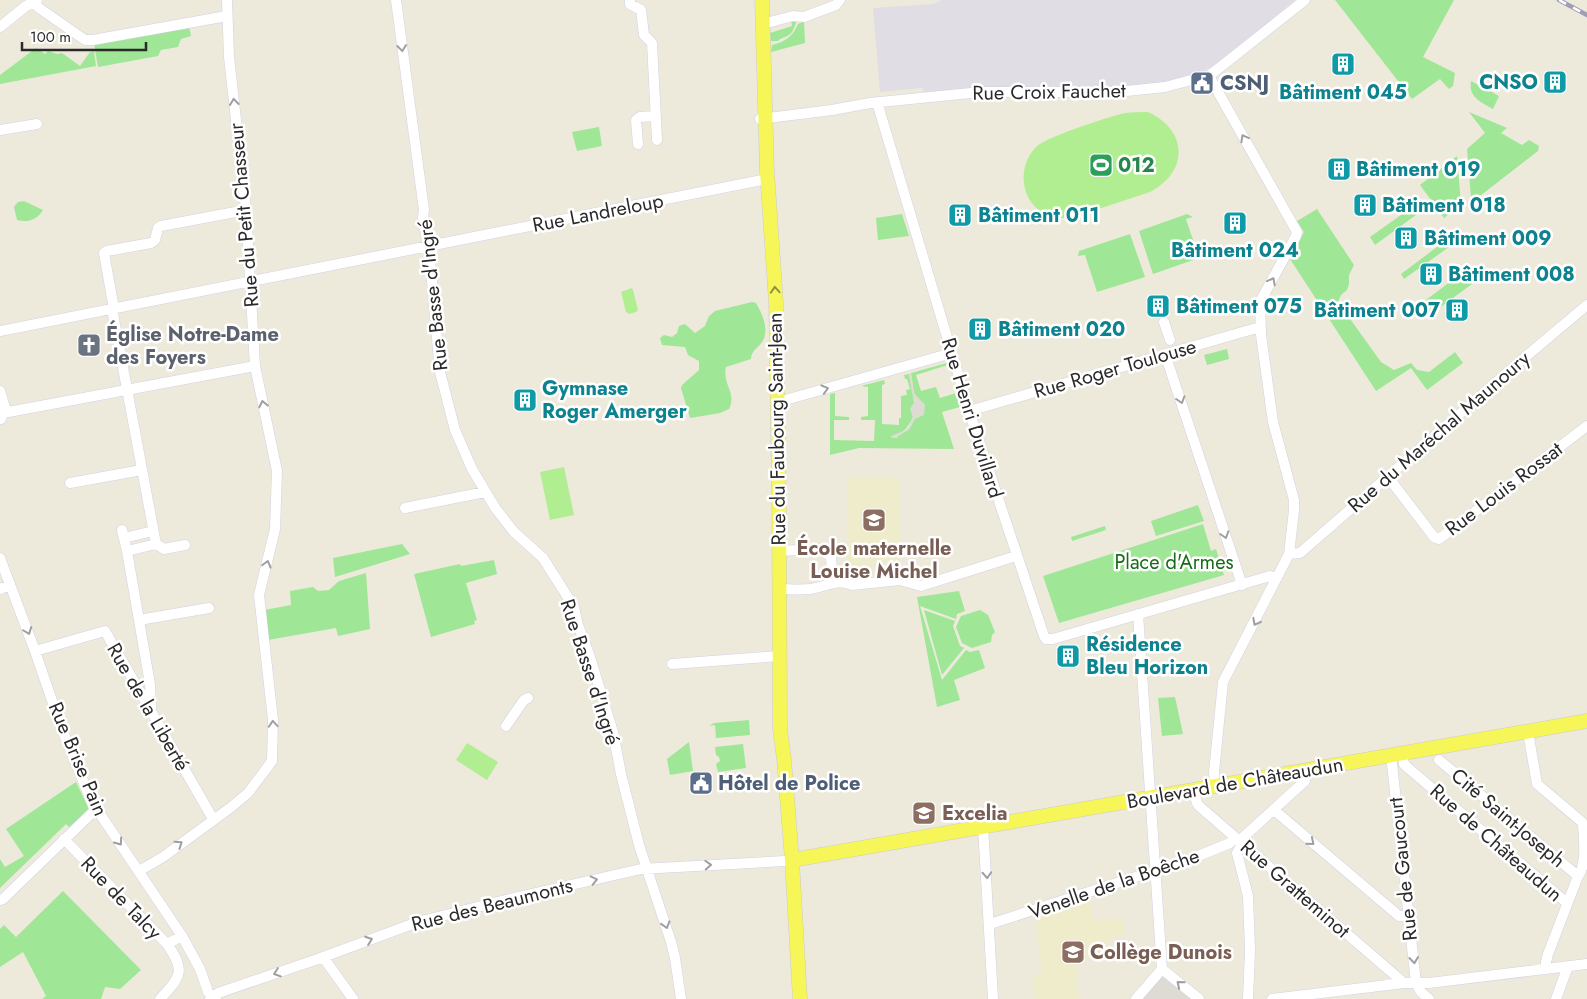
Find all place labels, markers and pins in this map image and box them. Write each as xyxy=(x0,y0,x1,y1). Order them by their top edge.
building icon: Bâtiment 045 xyxy=(1330,51,1356,77)
place label: CNSO xyxy=(1479,68,1538,97)
place label: CSNJ xyxy=(1220,69,1269,98)
building icon: CNSO xyxy=(1542,69,1568,95)
public building icon: CSNJ xyxy=(1189,70,1215,96)
place label: Bâtiment 045 xyxy=(1279,78,1407,107)
place label: 012 xyxy=(1118,151,1155,180)
sports icon: 012 xyxy=(1088,152,1114,178)
place label: Bâtiment 019 xyxy=(1356,155,1481,184)
building icon: Bâtiment 019 xyxy=(1326,156,1352,182)
place label: Bâtiment 018 xyxy=(1382,191,1506,220)
building icon: Bâtiment 018 xyxy=(1352,192,1378,218)
place label: Bâtiment 011 xyxy=(978,201,1099,230)
building icon: Bâtiment 011 xyxy=(947,202,973,228)
building icon: Bâtiment 024 xyxy=(1222,210,1248,236)
place label: Bâtiment 009 xyxy=(1424,224,1552,253)
building icon: Bâtiment 009 xyxy=(1393,225,1419,251)
place label: Bâtiment 024 xyxy=(1171,236,1299,265)
place label: Bâtiment 008 xyxy=(1448,260,1575,289)
building icon: Bâtiment 008 xyxy=(1418,261,1444,287)
place label: Bâtiment 075 xyxy=(1176,292,1302,321)
building icon: Bâtiment 075 xyxy=(1145,293,1171,319)
place label: Bâtiment 007 xyxy=(1314,296,1441,325)
building icon: Bâtiment 007 xyxy=(1444,297,1470,323)
place label: Bâtiment 020 xyxy=(998,315,1125,344)
building icon: Bâtiment 020 xyxy=(967,316,993,342)
place label: Église Notre-Dame des Foyers xyxy=(106,319,279,372)
church icon: Église Notre-Dame des Foyers xyxy=(76,332,102,358)
place label: Gymnase Roger Amerger xyxy=(542,374,688,426)
building icon: Gymnase Roger Amerger xyxy=(512,387,538,413)
school or university icon: École maternelle Louise Michel xyxy=(861,507,887,533)
place label: École maternelle Louise Michel xyxy=(796,533,952,586)
place label: Résidence Bleu Horizon xyxy=(1086,630,1208,682)
building icon: Résidence Bleu Horizon xyxy=(1055,643,1081,669)
place label: Hôtel de Police xyxy=(718,769,860,798)
public building icon: Hôtel de Police xyxy=(688,770,714,796)
place label: Excelia xyxy=(942,799,1007,828)
school or university icon: Excelia xyxy=(911,800,937,826)
place label: Collège Dunois xyxy=(1090,938,1232,967)
school or university icon: Collège Dunois xyxy=(1060,939,1086,965)

